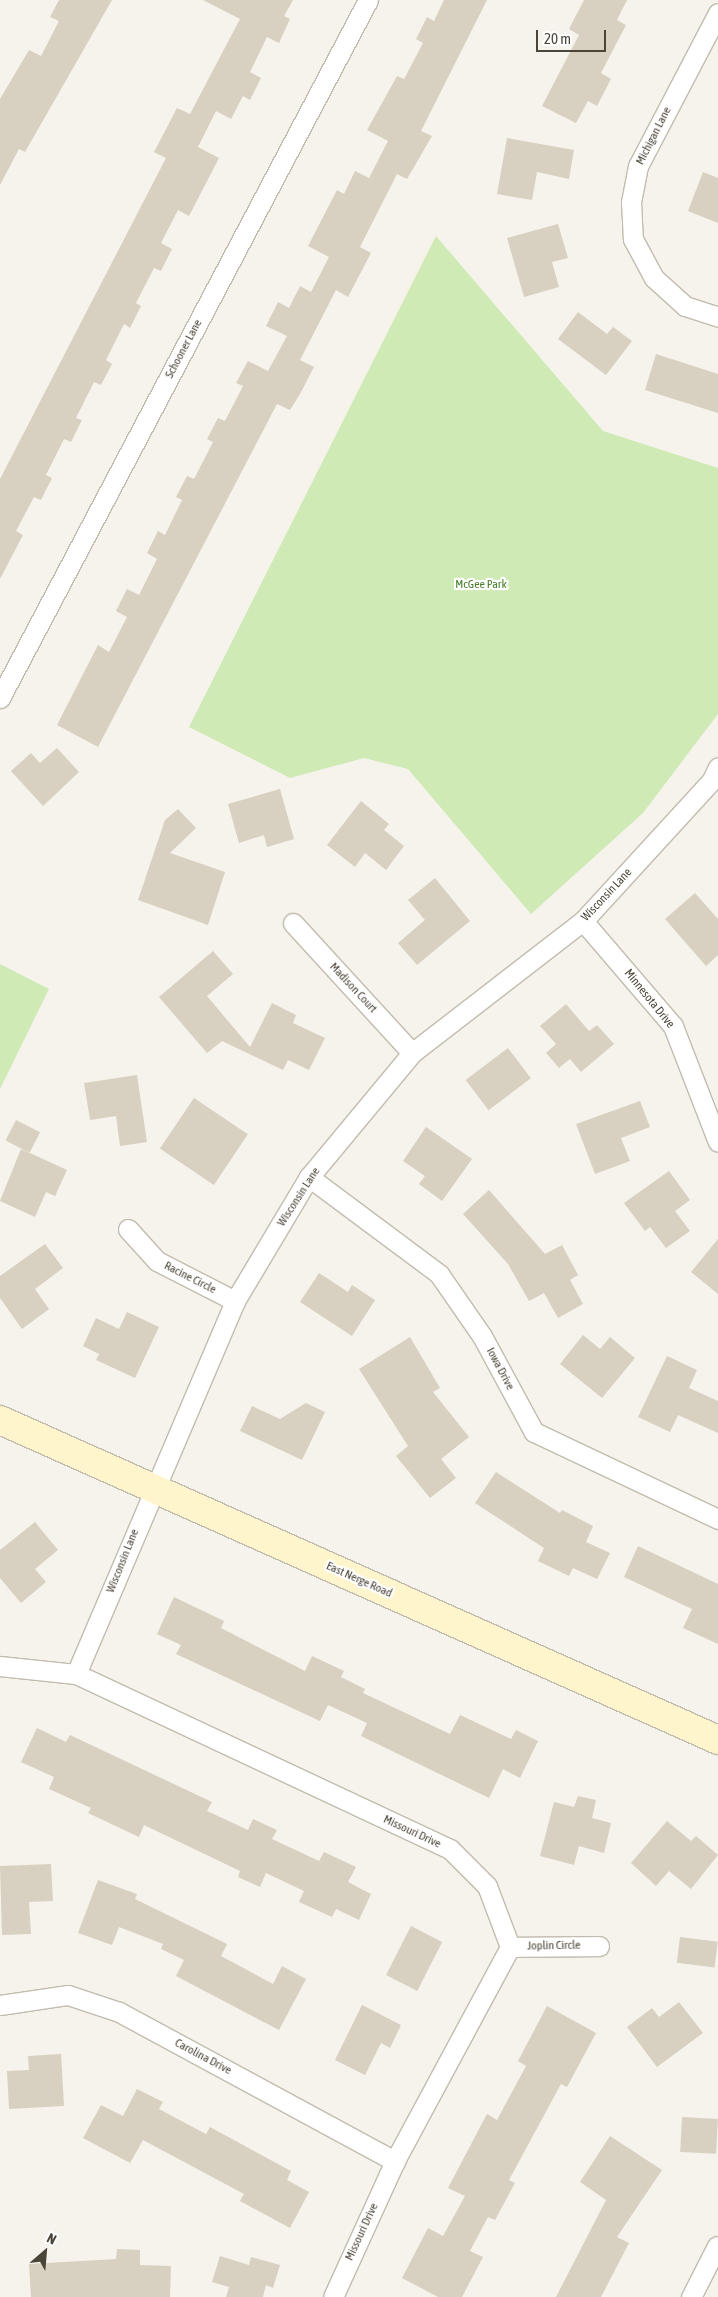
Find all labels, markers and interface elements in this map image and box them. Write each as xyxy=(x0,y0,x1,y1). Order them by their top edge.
scale bar xyxy=(538,20,608,52)
text: 20 m xyxy=(544,30,571,47)
street label: Michigan Lane xyxy=(633,105,675,167)
street label: Schooner Lane xyxy=(162,317,206,381)
park label: McGee Park xyxy=(455,578,507,592)
street label: Wisconsin Lane xyxy=(579,865,635,925)
street label: Madison Court xyxy=(326,960,380,1016)
street label: Minnesota Drive xyxy=(621,967,677,1031)
street label: Wisconsin Lane xyxy=(275,1165,323,1229)
street label: Racine Circle xyxy=(162,1259,218,1297)
street label: Iowa Drive xyxy=(483,1345,517,1393)
street label: Wisconsin Lane xyxy=(104,1527,142,1595)
street label: East Nerge Road xyxy=(324,1559,394,1601)
street label: Missouri Drive xyxy=(381,1812,443,1852)
street label: Joplin Circle xyxy=(527,1938,581,1954)
street label: Carolina Drive xyxy=(172,2036,234,2078)
street label: Missouri Drive xyxy=(342,2201,382,2263)
north arrow xyxy=(20,2227,70,2277)
text: N xyxy=(44,2230,59,2248)

